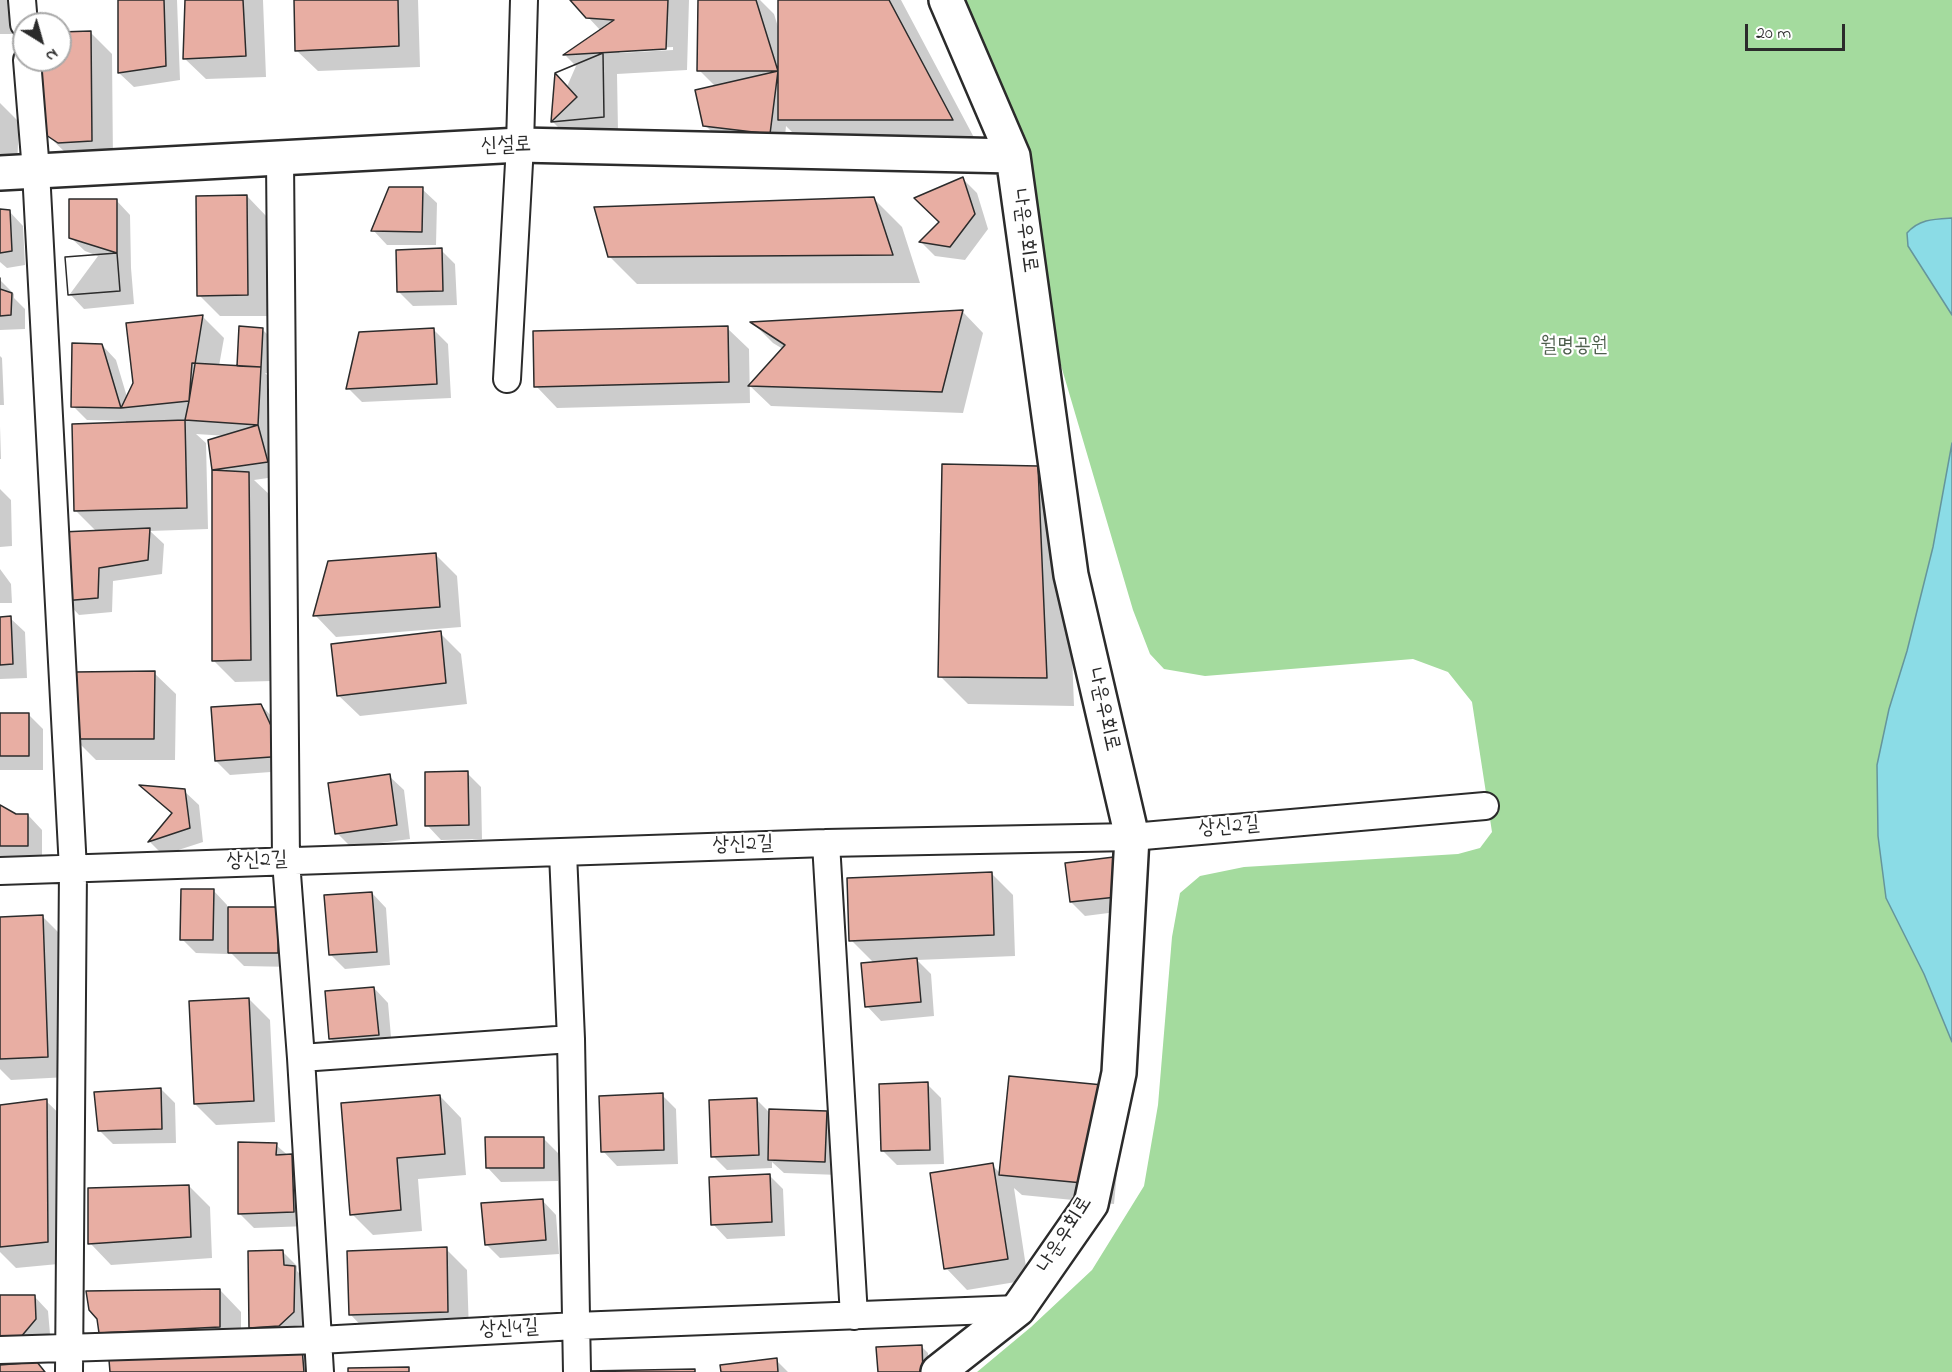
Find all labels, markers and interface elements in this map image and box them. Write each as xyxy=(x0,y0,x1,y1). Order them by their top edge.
north arrow xyxy=(12,12,72,72)
scale bar xyxy=(1748,12,1848,50)
text: 20 m xyxy=(1756,21,1791,47)
text: N xyxy=(40,42,63,68)
street label: 신설로 xyxy=(480,134,532,160)
street label: 나운우회로 xyxy=(1005,187,1041,275)
park label: 월명공원 xyxy=(1540,335,1608,361)
street label: 나운우회로 xyxy=(1080,666,1124,754)
street label: 상신2길 xyxy=(1197,813,1261,843)
street label: 상신2길 xyxy=(712,832,774,860)
street label: 상신2길 xyxy=(226,848,288,876)
street label: 나운우회로 xyxy=(1033,1192,1099,1278)
street label: 상신4길 xyxy=(479,1316,539,1344)

